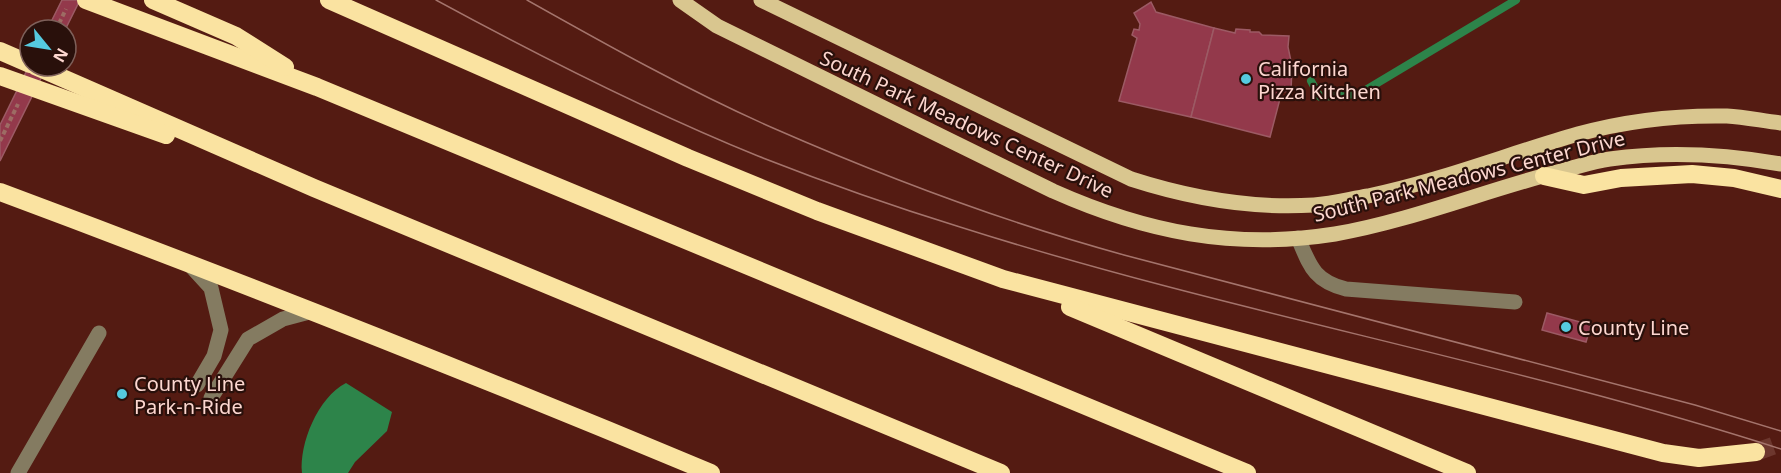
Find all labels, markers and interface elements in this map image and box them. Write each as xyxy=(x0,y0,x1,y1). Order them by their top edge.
north arrow xyxy=(18,18,78,78)
text: N xyxy=(48,44,74,67)
street label: South Park Meadows Center Drive xyxy=(816,44,1118,204)
place label: California Pizza Kitchen xyxy=(1258,55,1381,105)
marker: California Pizza Kitchen xyxy=(1239,72,1253,86)
street label: South Park Meadows Center Drive xyxy=(1310,124,1628,228)
place label: County Line xyxy=(1578,314,1689,341)
marker: County Line xyxy=(1559,320,1573,334)
place label: County Line Park-n-Ride xyxy=(134,370,245,420)
marker: County Line Park-n-Ride xyxy=(115,387,129,401)

